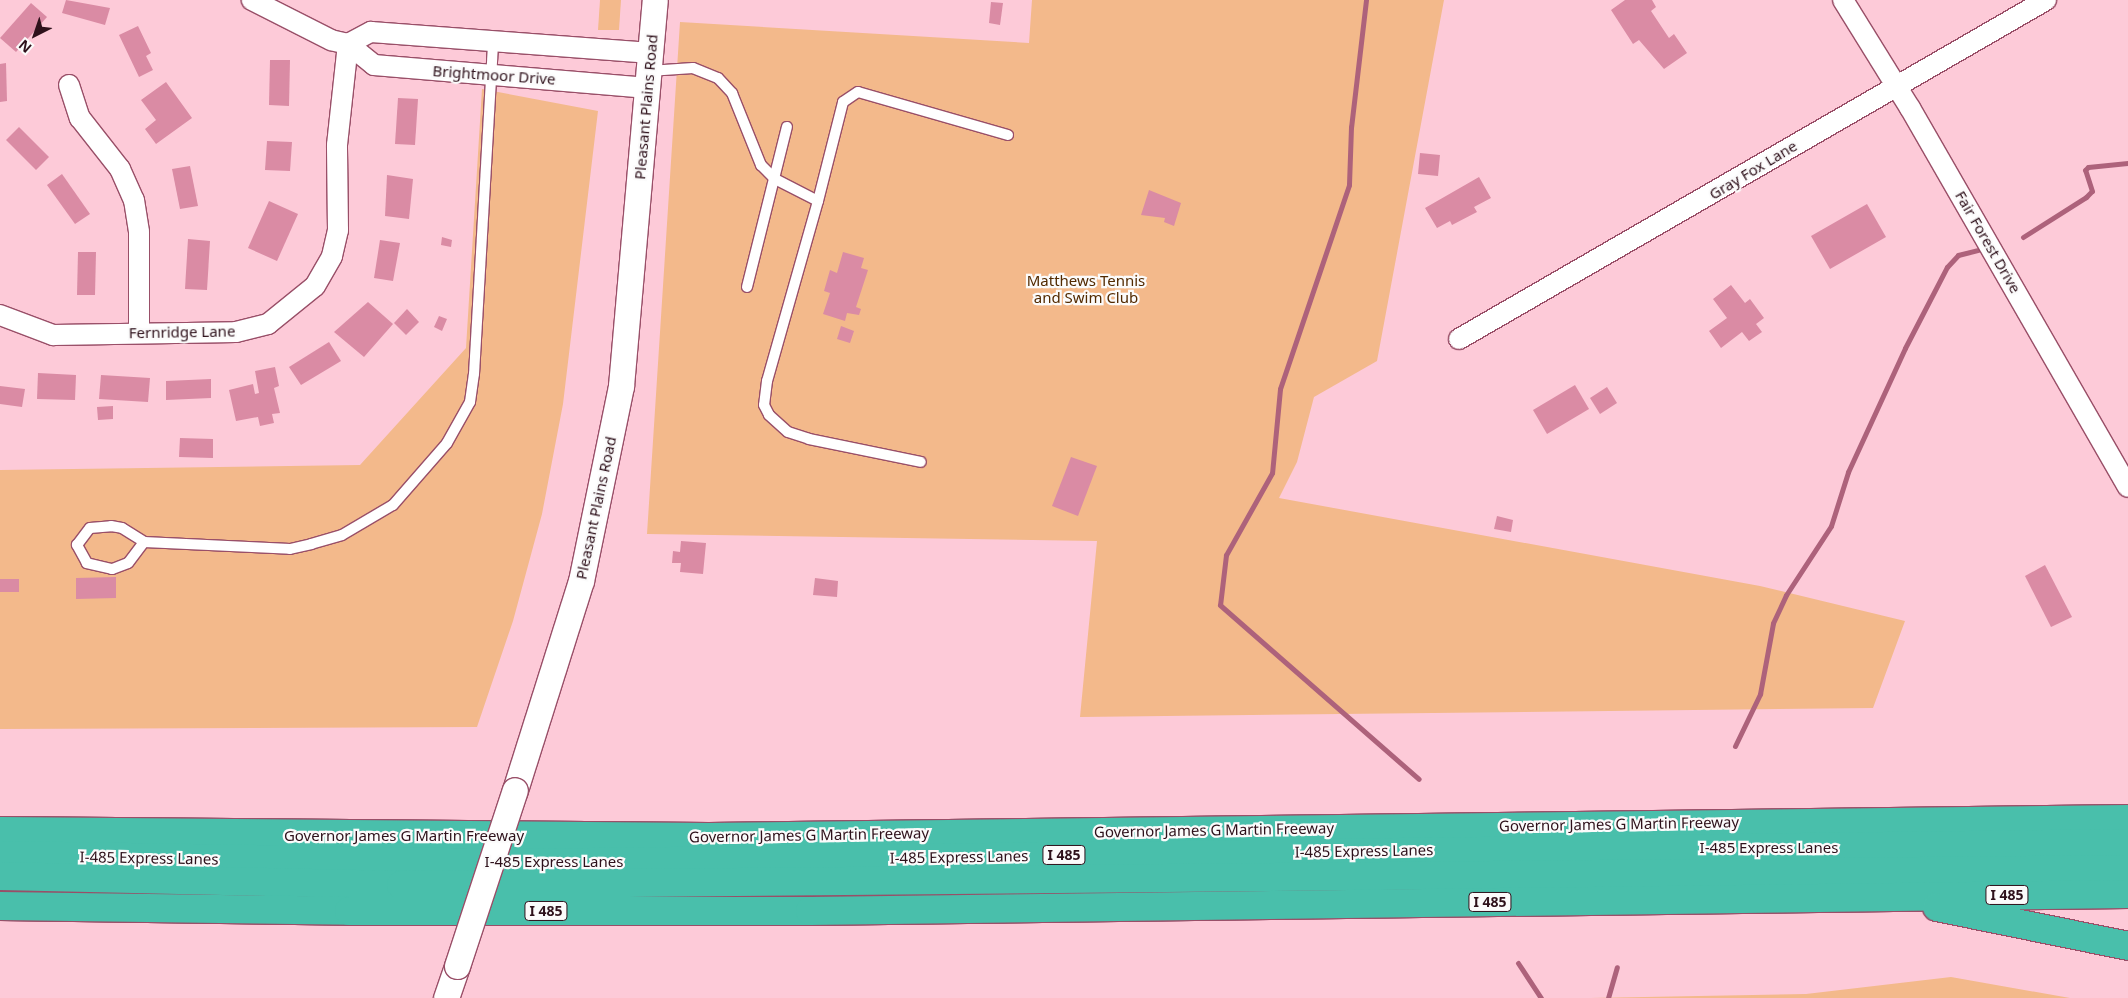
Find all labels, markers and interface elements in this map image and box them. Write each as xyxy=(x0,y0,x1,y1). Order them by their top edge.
north arrow xyxy=(10,10,60,60)
street label: Pleasant Plains Road xyxy=(631,34,661,180)
text: N xyxy=(14,36,35,58)
street label: Brightmoor Drive xyxy=(432,62,556,88)
street label: Gray Fox Lane xyxy=(1706,137,1800,203)
street label: Fair Forest Drive xyxy=(1951,188,2025,296)
park label: Matthews Tennis and Swim Club xyxy=(1027,271,1145,306)
street label: Fernridge Lane xyxy=(129,322,235,342)
street label: Pleasant Plains Road xyxy=(572,435,620,581)
street label: Governor James G Martin Freeway xyxy=(1499,813,1739,835)
street label: Governor James G Martin Freeway xyxy=(1094,819,1334,841)
street label: Governor James G Martin Freeway xyxy=(689,824,929,846)
street label: Governor James G Martin Freeway xyxy=(284,827,524,845)
street label: I-485 Express Lanes xyxy=(1700,839,1838,857)
street label: I-485 Express Lanes xyxy=(1294,841,1434,861)
road number: I 485 xyxy=(1042,844,1086,866)
street label: I-485 Express Lanes xyxy=(889,847,1029,867)
street label: I-485 Express Lanes xyxy=(79,848,219,868)
street label: I-485 Express Lanes xyxy=(485,853,623,871)
road number: I 485 xyxy=(1984,884,2030,906)
road number: I 485 xyxy=(1468,890,1512,914)
road number: I 485 xyxy=(524,899,568,922)

